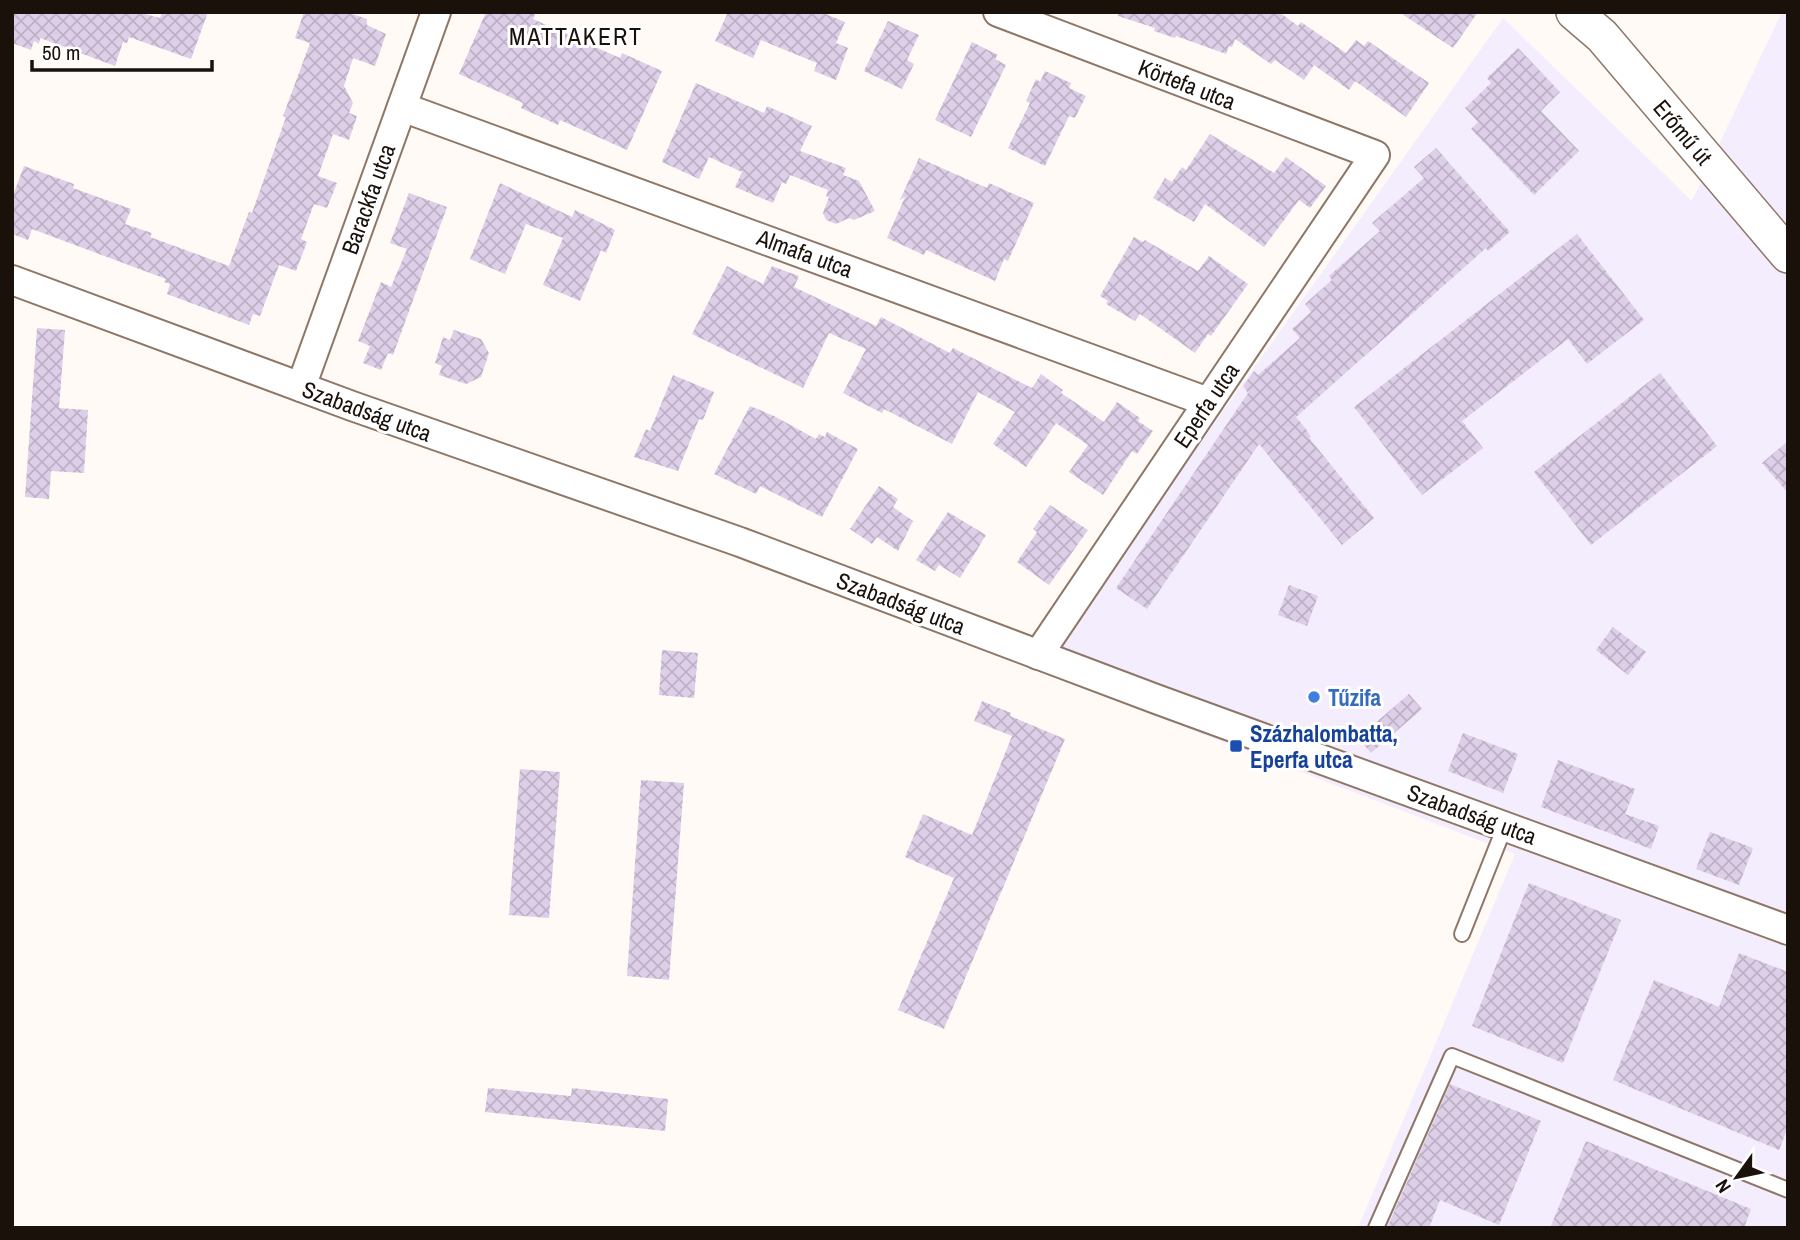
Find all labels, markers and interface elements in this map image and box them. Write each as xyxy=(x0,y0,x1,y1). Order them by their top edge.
district label: MATTAKERT xyxy=(509,20,643,52)
scale bar xyxy=(32,28,212,72)
text: 50 m xyxy=(42,38,80,67)
street label: Körtefa utca xyxy=(1134,51,1241,117)
street label: Erőmű út xyxy=(1647,93,1719,171)
street label: Barackfa utca xyxy=(334,139,402,258)
street label: Almafa utca xyxy=(752,221,858,285)
street label: Eperfa utca xyxy=(1166,356,1246,454)
street label: Szabadság utca xyxy=(298,373,436,449)
street label: Szabadság utca xyxy=(832,564,970,642)
place label: Tűzifa xyxy=(1328,682,1382,713)
marker: Tűzifa xyxy=(1306,689,1322,705)
place label: Százhalombatta, Eperfa utca xyxy=(1250,718,1398,775)
marker: Százhalombatta, Eperfa utca xyxy=(1228,738,1244,754)
street label: Szabadság utca xyxy=(1403,776,1541,852)
north arrow xyxy=(1702,1142,1772,1212)
text: N xyxy=(1709,1174,1737,1198)

